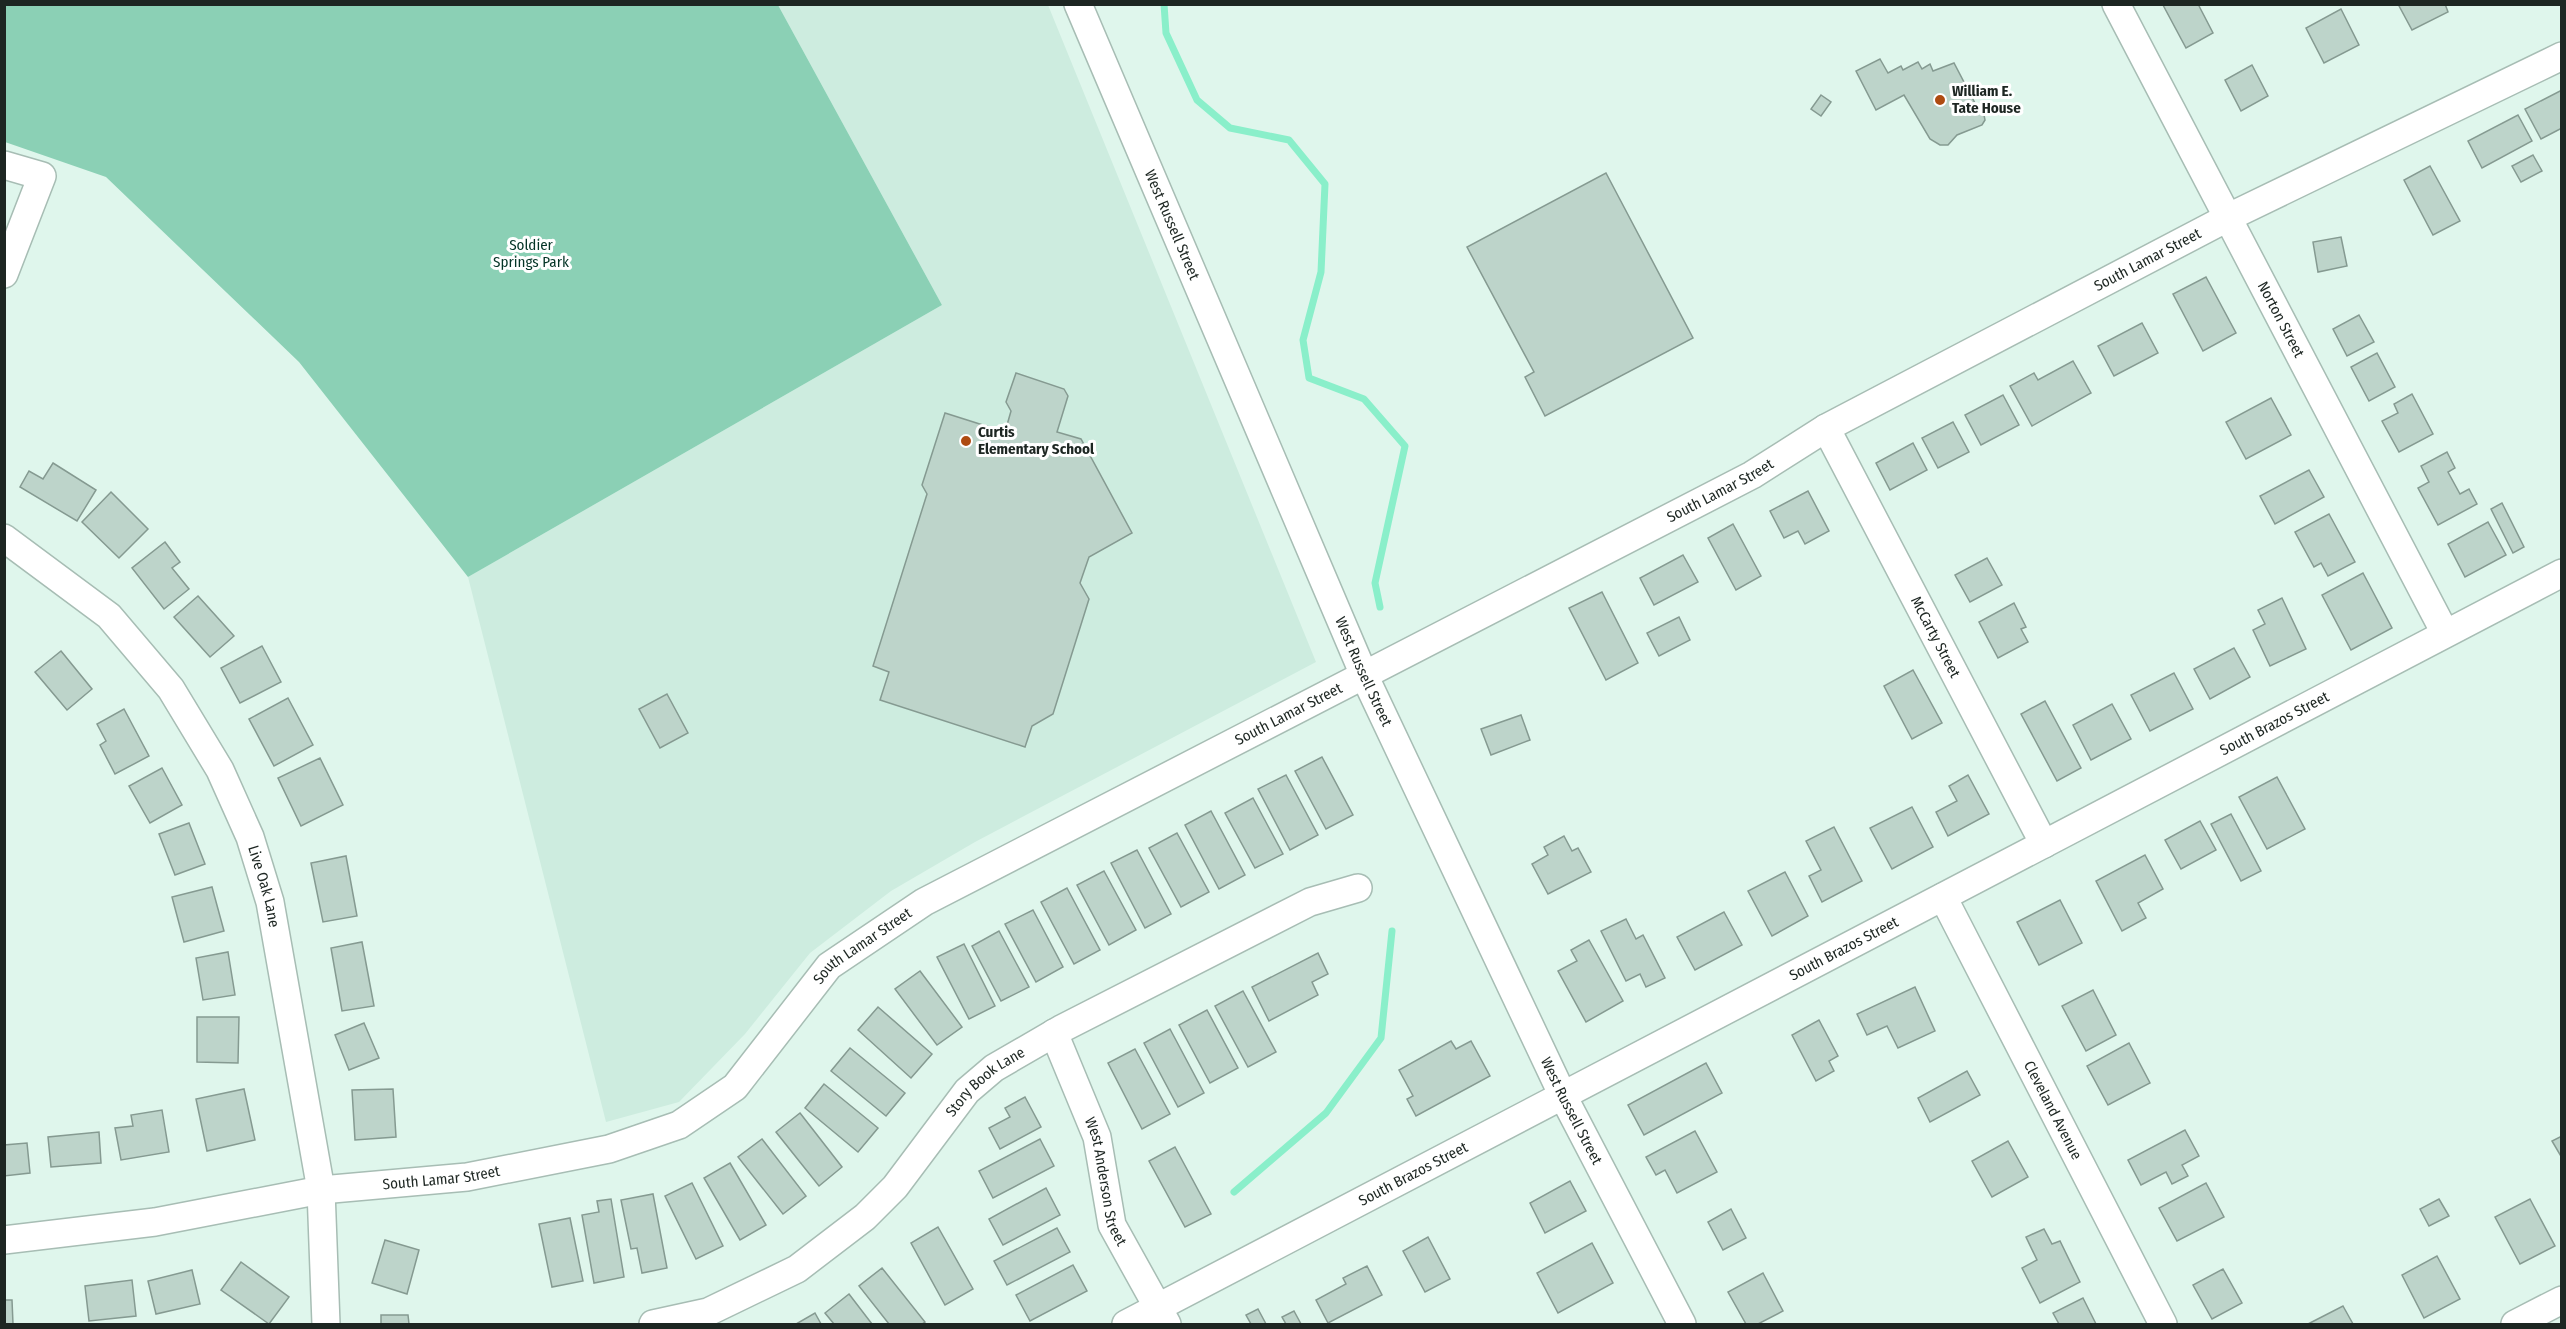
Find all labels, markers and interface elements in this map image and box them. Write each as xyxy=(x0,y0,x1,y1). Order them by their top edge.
place label: William E. Tate House xyxy=(1952,82,2021,117)
marker: William E. Tate House xyxy=(1933,93,1947,107)
street label: West Russell Street xyxy=(1141,167,1204,283)
street label: South Lamar Street xyxy=(2091,224,2204,295)
park label: Soldier Springs Park xyxy=(493,236,569,271)
street label: Norton Street xyxy=(2254,278,2308,361)
place label: Curtis Elementary School xyxy=(978,423,1095,458)
marker: Curtis Elementary School xyxy=(959,434,973,448)
street label: South Lamar Street xyxy=(1664,455,1777,526)
street label: McCarty Street xyxy=(1907,593,1964,681)
street label: West Russell Street xyxy=(1331,614,1396,729)
street label: South Lamar Street xyxy=(1232,679,1345,749)
street label: South Brazos Street xyxy=(2217,687,2332,759)
street label: Live Oak Lane xyxy=(244,843,283,929)
street label: South Lamar Street xyxy=(809,904,915,988)
street label: South Brazos Street xyxy=(1786,913,1901,985)
street label: Story Book Lane xyxy=(942,1043,1028,1120)
street label: West Russell Street xyxy=(1537,1054,1606,1168)
street label: Cleveland Avenue xyxy=(2020,1058,2086,1163)
street label: West Anderson Street xyxy=(1081,1114,1131,1249)
street label: South Brazos Street xyxy=(1356,1138,1471,1210)
street label: South Lamar Street xyxy=(382,1162,502,1193)

